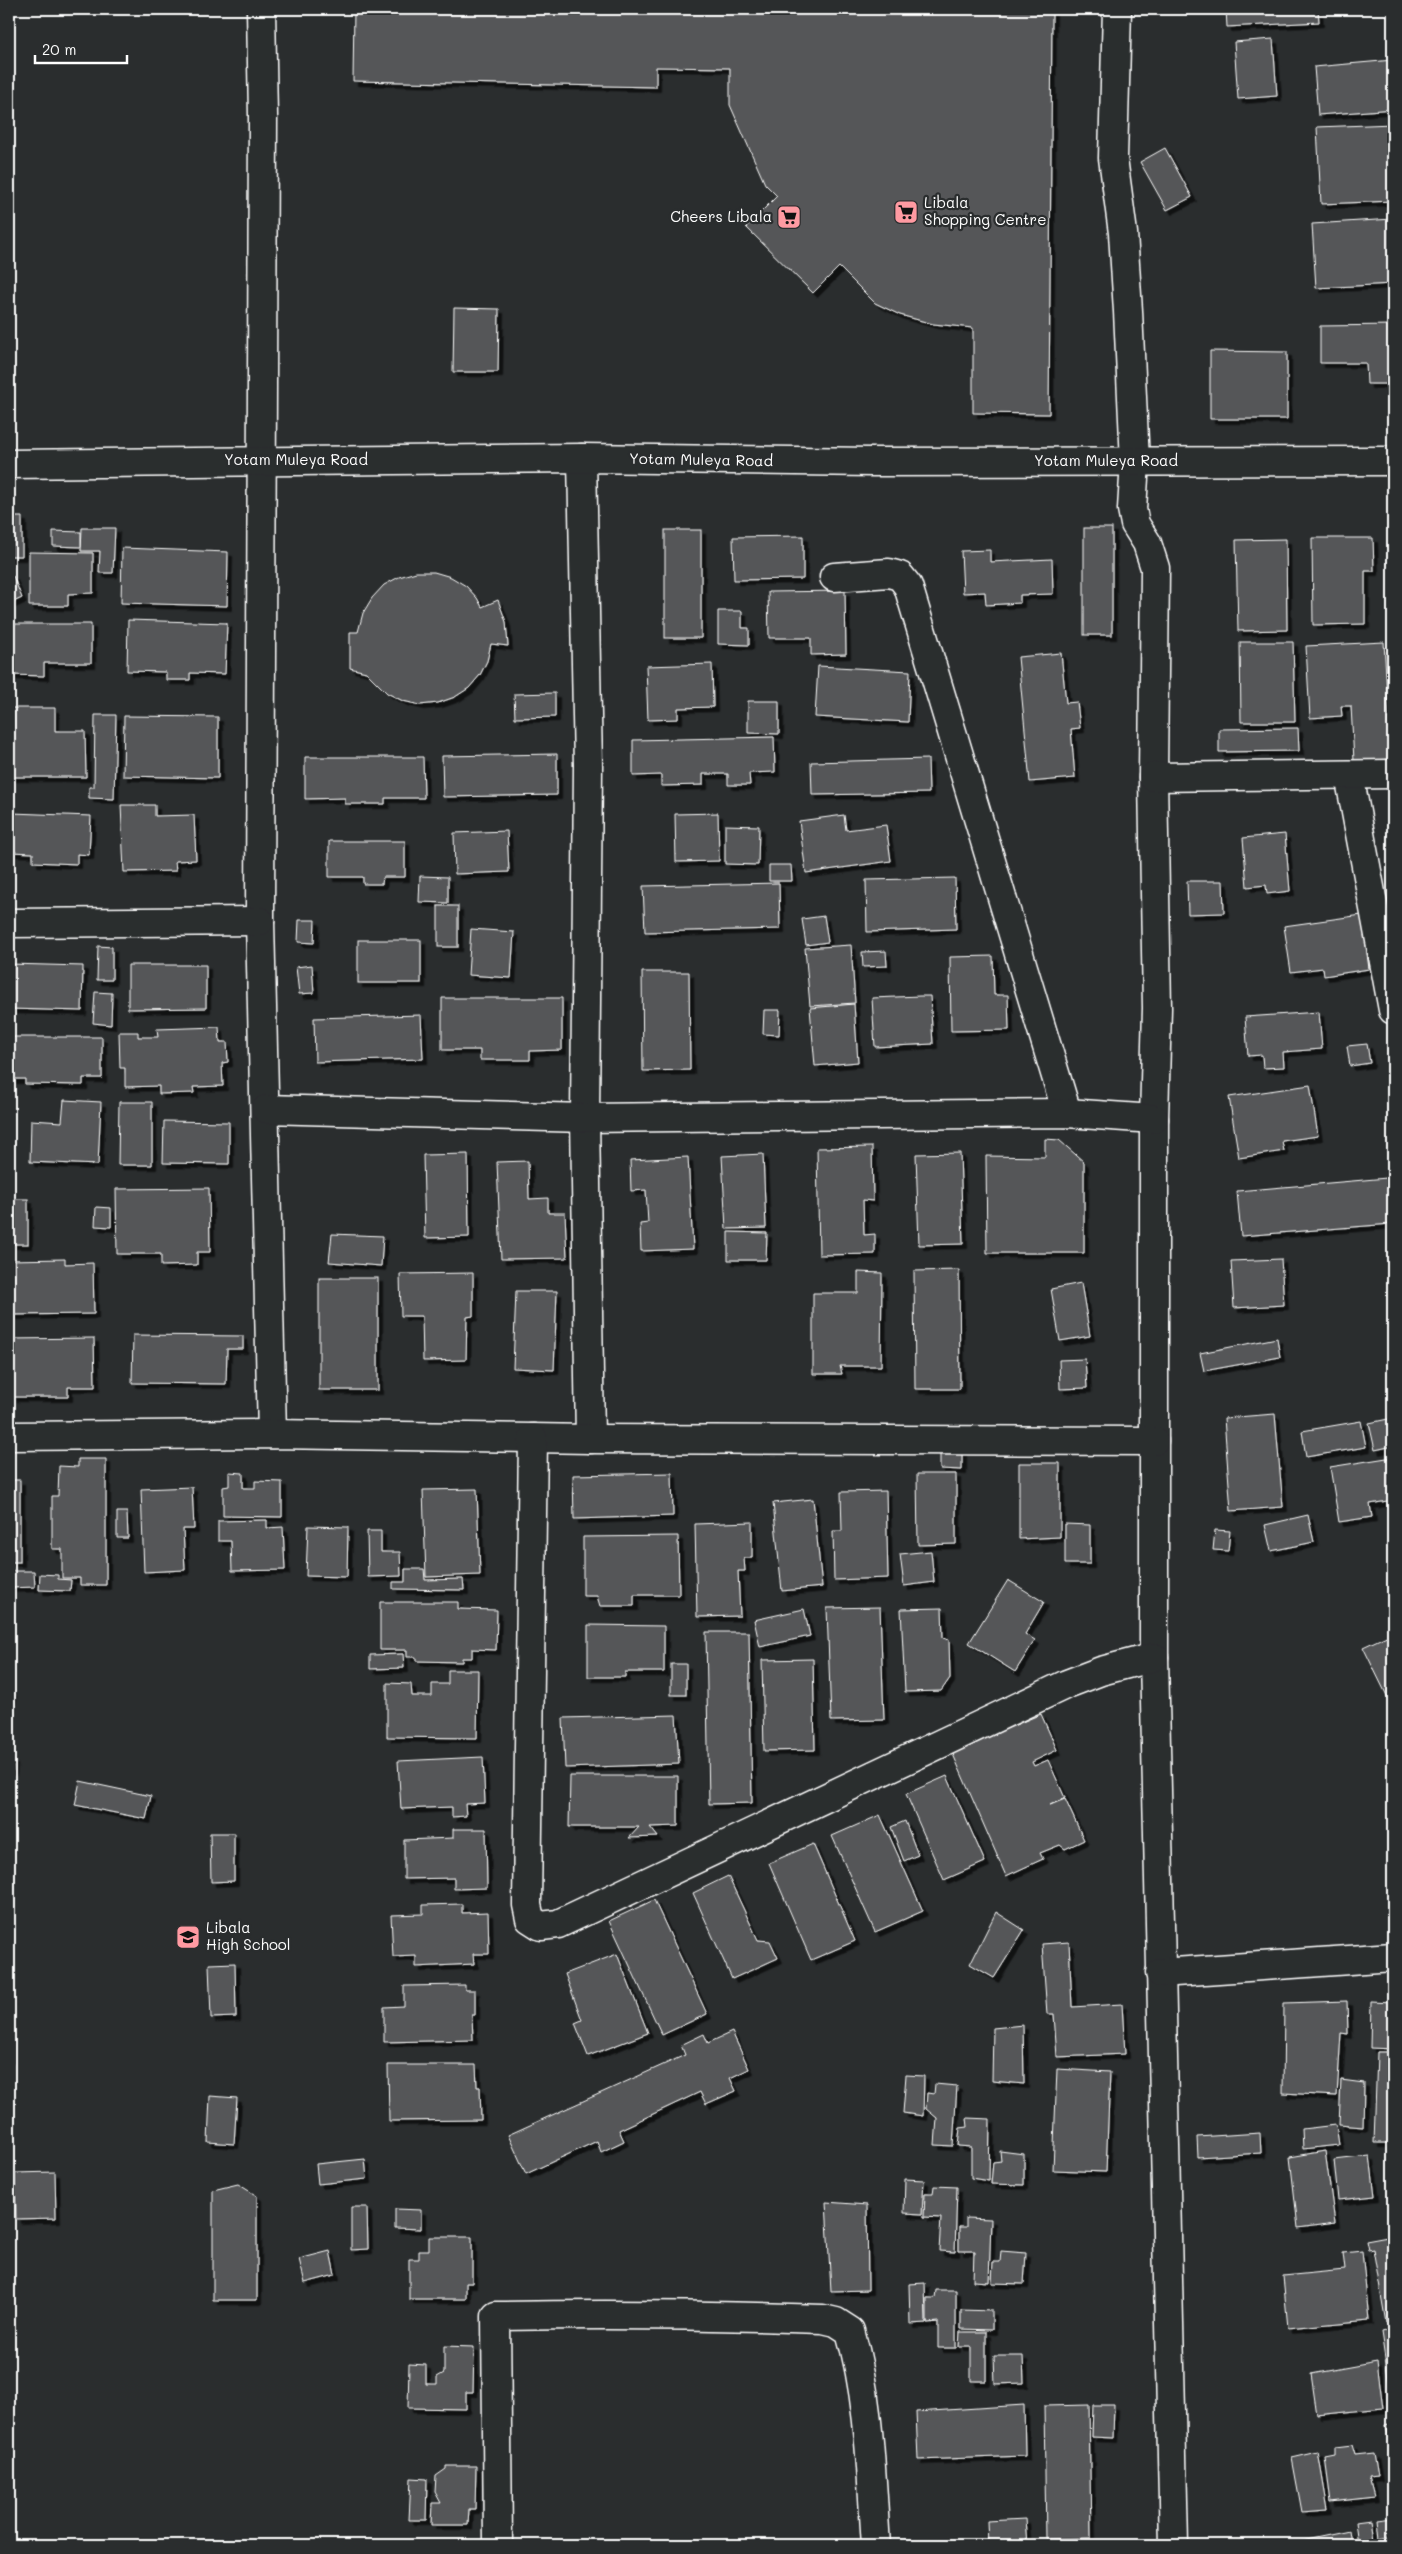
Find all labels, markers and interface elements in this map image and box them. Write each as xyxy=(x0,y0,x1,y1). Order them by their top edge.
scale bar xyxy=(35,32,128,64)
text: 20 m xyxy=(42,39,76,59)
place label: Libala Shopping Centre xyxy=(924,192,1046,229)
supermarket icon: Libala Shopping Centre xyxy=(893,199,919,225)
supermarket icon: Cheers Libala xyxy=(776,204,802,230)
place label: Cheers Libala xyxy=(670,206,772,226)
street label: Yotam Muleya Road xyxy=(629,448,773,470)
street label: Yotam Muleya Road xyxy=(224,449,368,469)
street label: Yotam Muleya Road xyxy=(1034,450,1178,470)
place label: Libala High School xyxy=(206,1917,291,1954)
school or university icon: Libala High School xyxy=(175,1924,201,1950)

